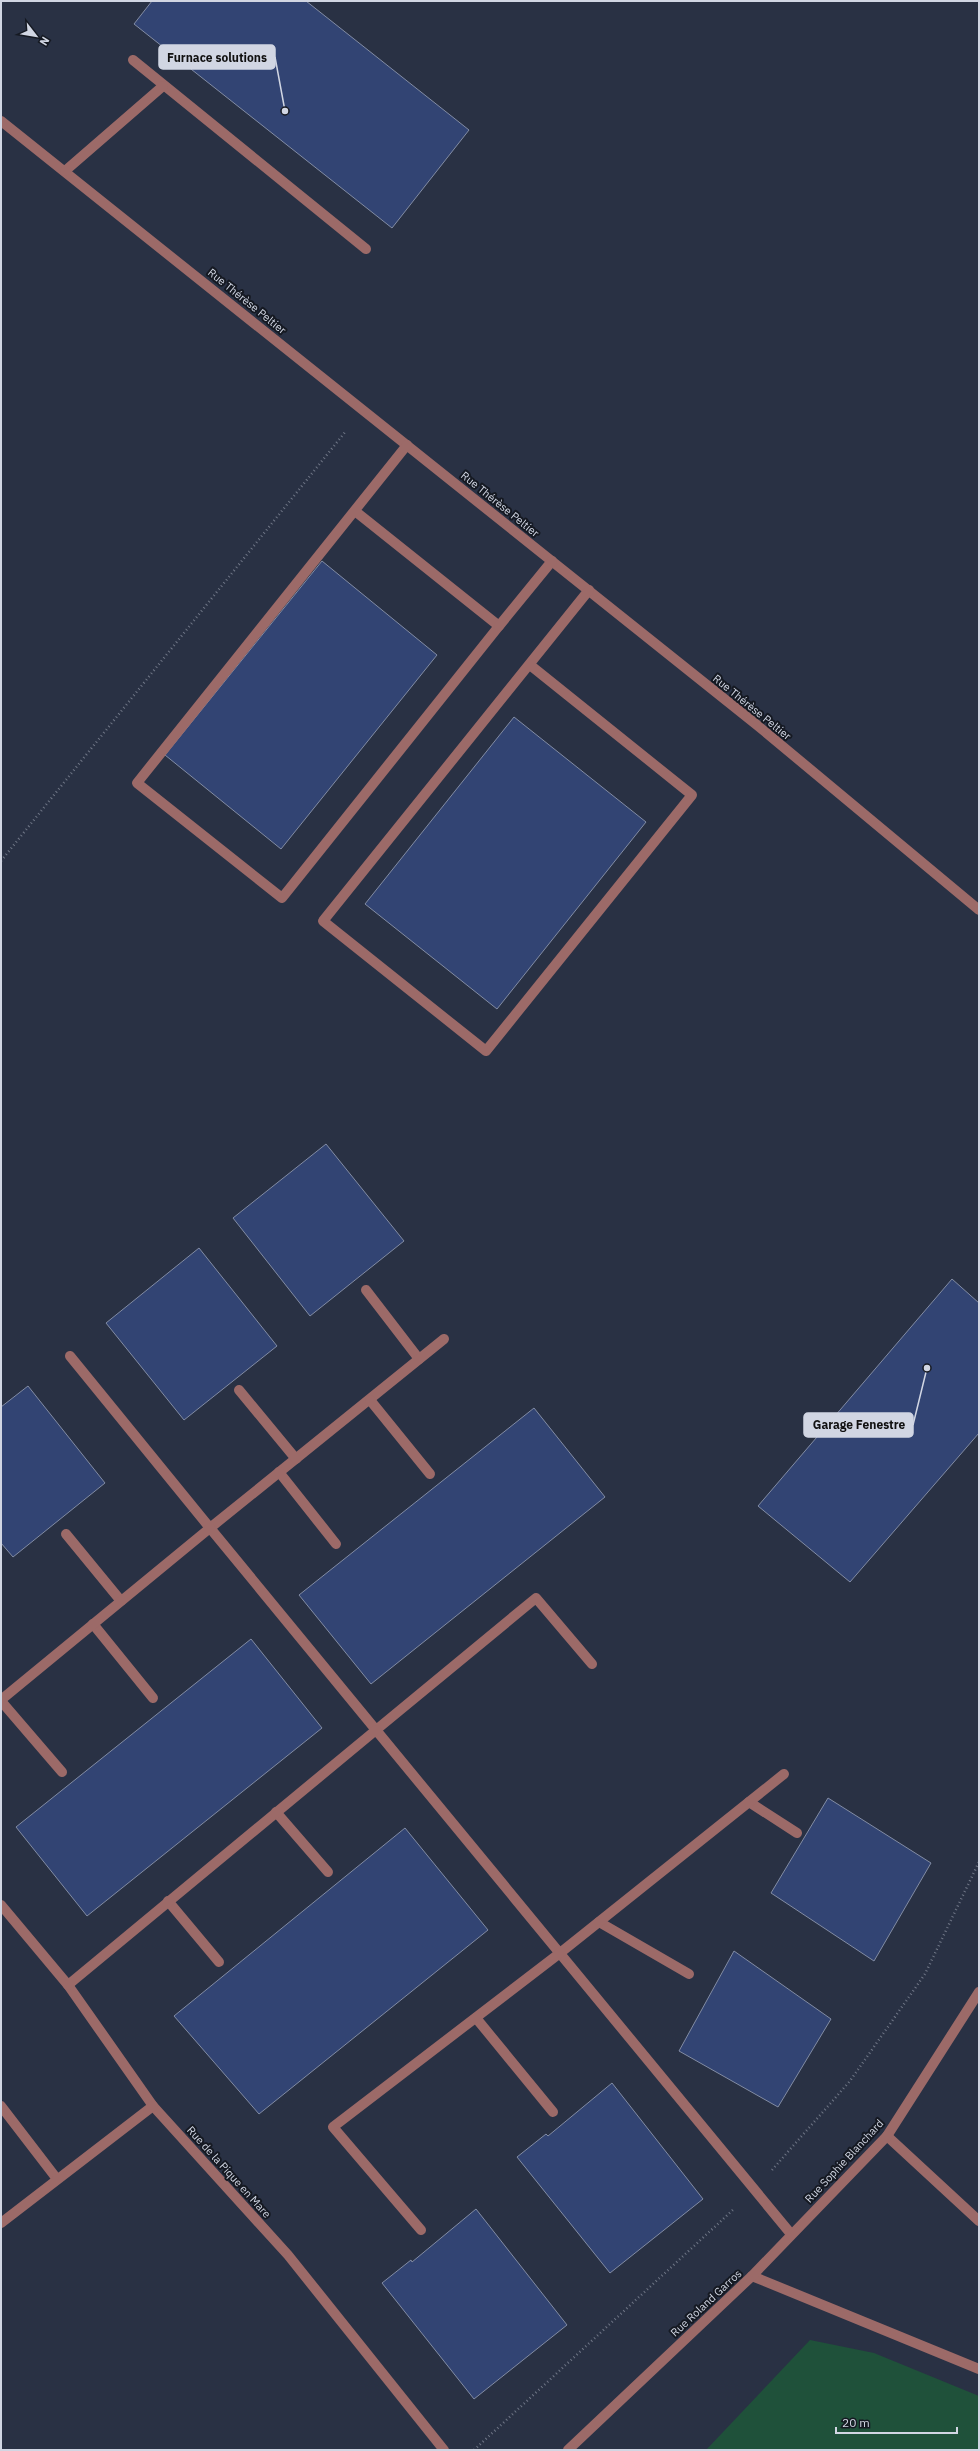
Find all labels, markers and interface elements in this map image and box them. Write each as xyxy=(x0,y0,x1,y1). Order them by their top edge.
north arrow xyxy=(16,16,56,56)
text: N xyxy=(37,34,53,48)
callout: Furnace solutions xyxy=(159,45,275,69)
text: Furnace solutions xyxy=(167,50,267,65)
street label: Rue Thérèse Peltier xyxy=(205,265,289,337)
street label: Rue Thérèse Peltier xyxy=(458,468,542,540)
street label: Rue Thérèse Peltier xyxy=(710,671,794,743)
callout: Garage Fenestre xyxy=(804,1413,913,1437)
text: Garage Fenestre xyxy=(813,1417,905,1432)
street label: Rue Sophie Blanchard xyxy=(802,2116,886,2206)
street label: Rue de la Pique en Mare xyxy=(184,2123,274,2221)
street label: Rue Roland Garros xyxy=(668,2266,744,2340)
scale bar xyxy=(836,2409,957,2435)
text: 20 m xyxy=(842,2415,870,2430)

